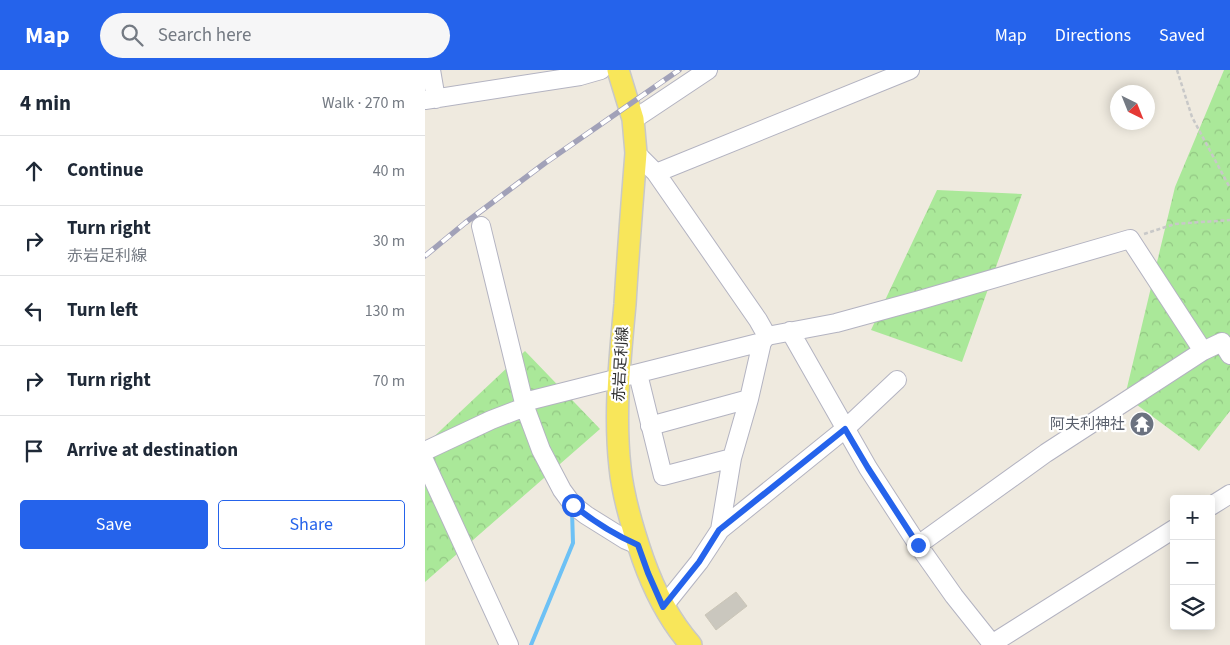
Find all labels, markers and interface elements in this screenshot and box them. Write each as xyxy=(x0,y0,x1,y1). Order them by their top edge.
search box xyxy=(100,13,450,58)
text: Map xyxy=(25,18,70,53)
icon: search xyxy=(118,21,146,49)
text: Search here xyxy=(158,22,251,49)
text: Map xyxy=(995,23,1027,48)
text: Directions xyxy=(1055,23,1131,48)
text: Saved xyxy=(1159,23,1205,48)
north arrow xyxy=(1110,85,1155,130)
text: 4 min xyxy=(20,88,71,118)
text: Walk · 270 m xyxy=(322,92,405,114)
icon: ahead xyxy=(20,157,48,185)
text: Continue xyxy=(67,157,144,184)
text: 40 m xyxy=(373,160,405,182)
text: Turn right xyxy=(67,215,151,242)
icon: right xyxy=(20,227,48,255)
text: 30 m xyxy=(373,230,405,252)
text: 赤岩足利線 xyxy=(67,245,147,267)
icon: left xyxy=(20,297,48,325)
text: Turn left xyxy=(67,297,138,324)
text: 130 m xyxy=(365,300,405,322)
street label: 赤岩足利線 xyxy=(609,326,633,402)
icon: right xyxy=(20,367,48,395)
text: Turn right xyxy=(67,367,151,394)
text: 70 m xyxy=(373,370,405,392)
temple icon: 阿夫利神社 xyxy=(1129,411,1155,437)
place label: 阿夫利神社 xyxy=(1050,414,1125,435)
icon: arrive xyxy=(20,437,48,465)
text: Arrive at destination xyxy=(67,437,238,464)
route start xyxy=(562,494,585,517)
map controls xyxy=(1170,495,1215,630)
button: + xyxy=(1170,495,1215,540)
button: Save xyxy=(20,500,208,549)
button: Share xyxy=(218,500,405,549)
route end xyxy=(907,534,930,557)
button: − xyxy=(1170,540,1215,585)
button: layers xyxy=(1170,585,1215,630)

